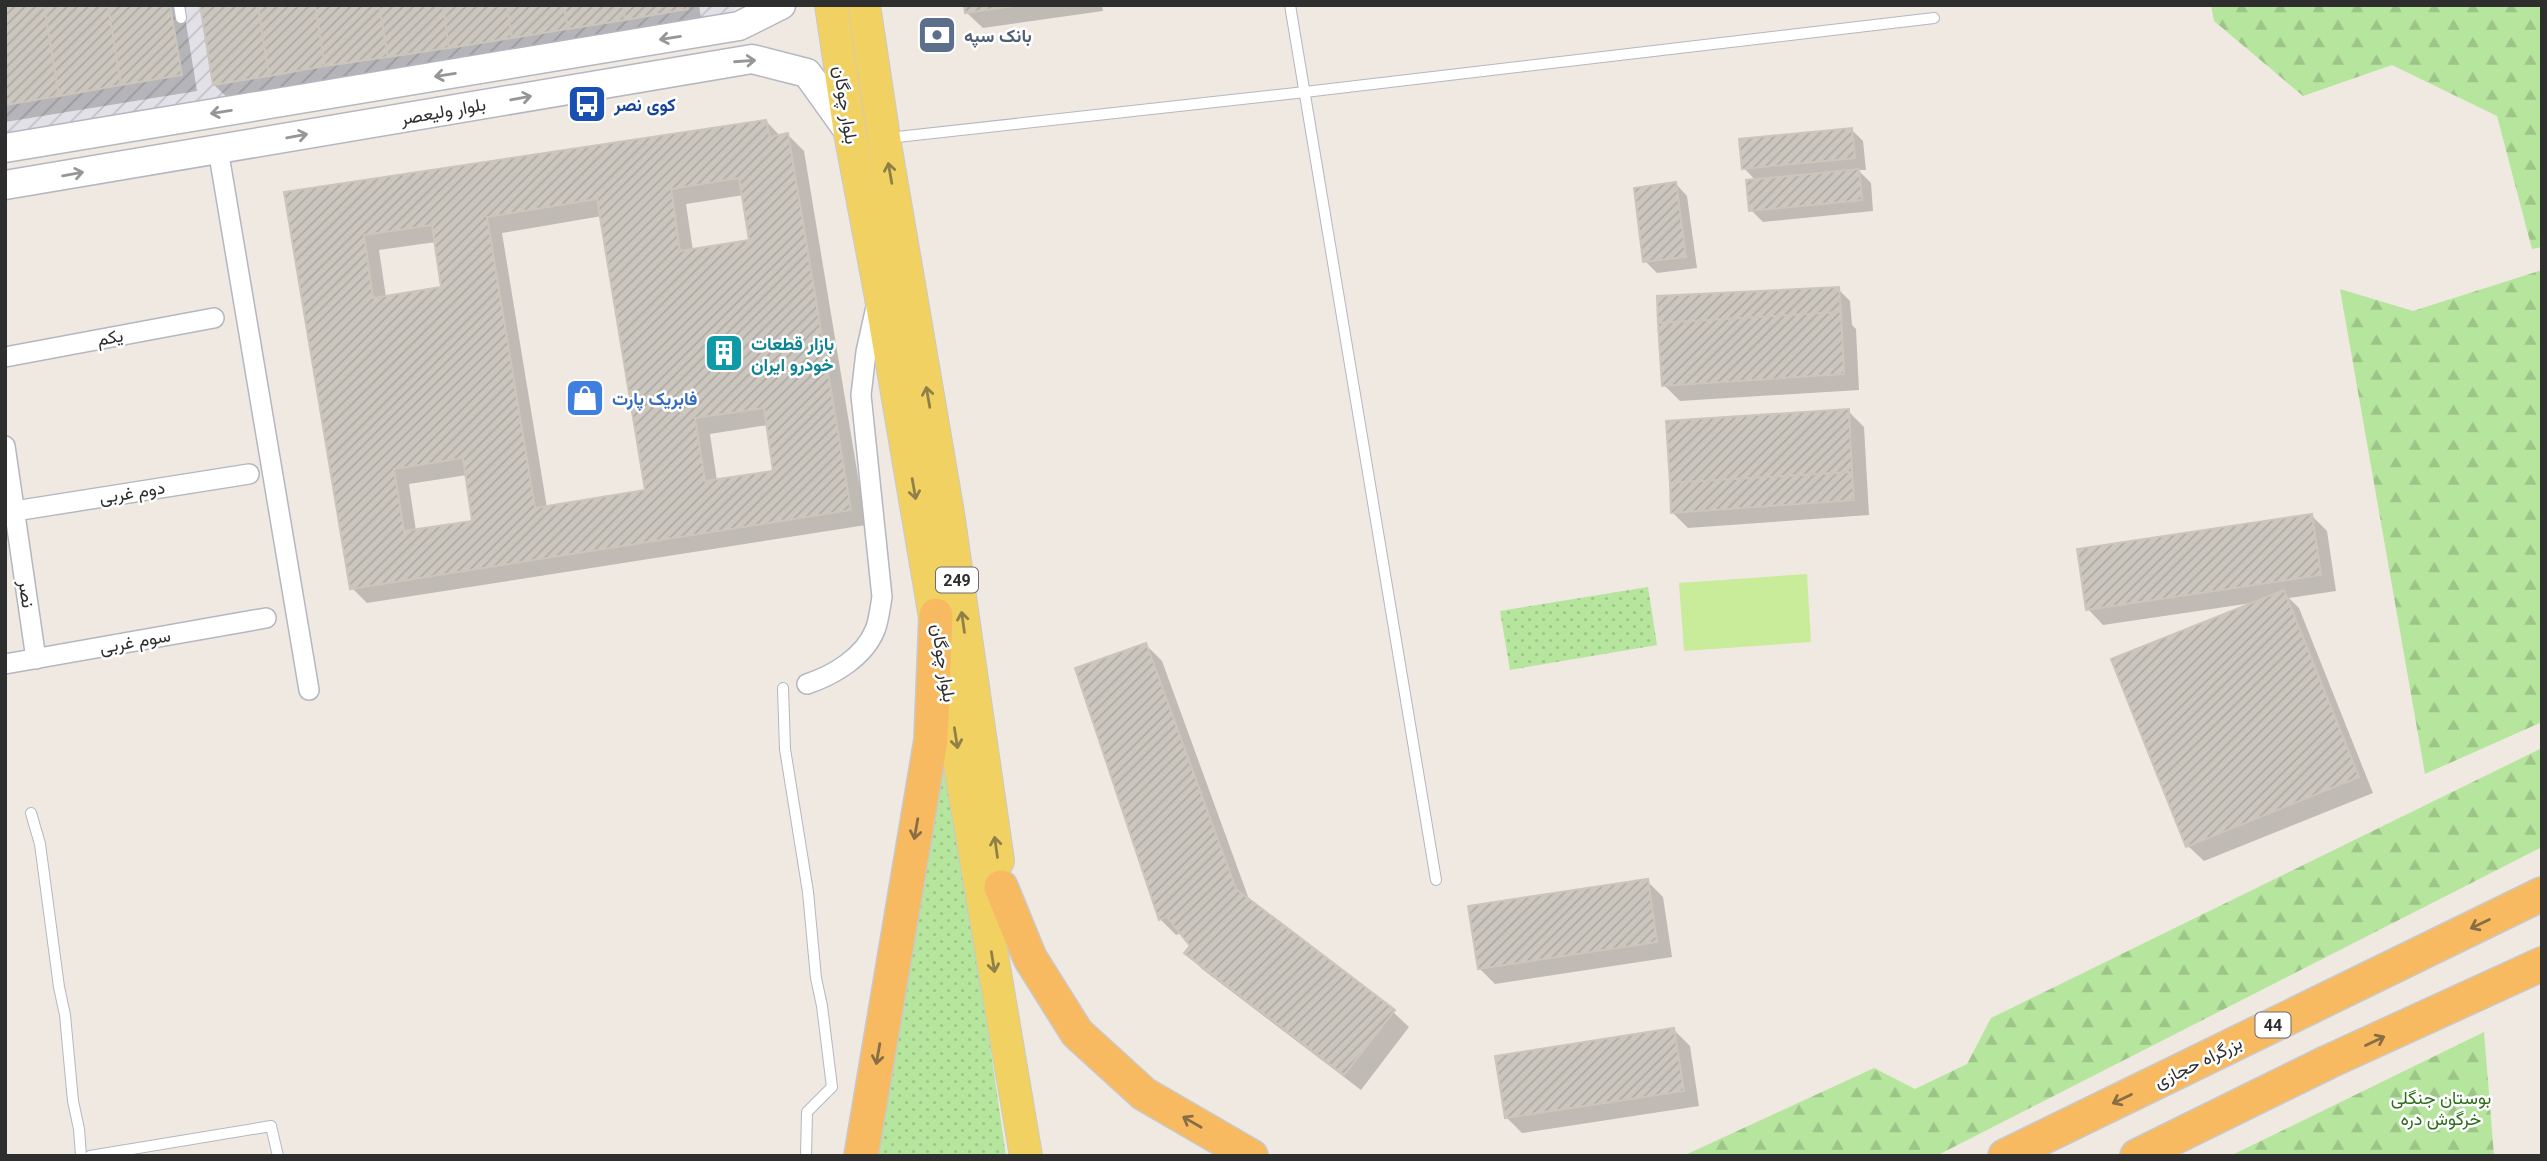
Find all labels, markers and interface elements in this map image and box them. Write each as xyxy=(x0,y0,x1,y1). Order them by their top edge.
bank icon: بانک سپه xyxy=(916,14,958,56)
place label: بانک سپه xyxy=(964,25,1032,48)
one-way arrow xyxy=(659,32,682,45)
one-way arrow xyxy=(733,54,756,67)
street label: بلوار چوگان xyxy=(827,64,863,146)
one-way arrow xyxy=(434,69,457,82)
bus stop icon: کوی نصر xyxy=(566,83,608,125)
one-way arrow xyxy=(509,91,532,104)
street label: بلوار ولیعصر xyxy=(398,93,487,130)
place label: کوی نصر xyxy=(613,94,676,116)
one-way arrow xyxy=(210,106,233,119)
one-way arrow xyxy=(285,129,308,142)
one-way arrow xyxy=(882,162,896,185)
one-way arrow xyxy=(61,166,83,180)
street label: یکم xyxy=(95,324,125,352)
building icon: بازار قطعات خودرو ایران xyxy=(703,332,745,374)
place label: بازار قطعات خودرو ایران xyxy=(751,333,834,376)
shop icon: فابریک پارت xyxy=(564,377,606,419)
one-way arrow xyxy=(921,386,934,409)
place label: فابریک پارت xyxy=(612,388,697,411)
street label: دوم غربی xyxy=(98,476,167,510)
one-way arrow xyxy=(908,477,921,500)
road number: 249 xyxy=(936,568,978,593)
street label: نصر xyxy=(14,578,39,609)
one-way arrow xyxy=(956,611,969,634)
street label: بلوار چوگان xyxy=(925,622,961,704)
street label: سوم غربی xyxy=(98,624,173,660)
one-way arrow xyxy=(950,726,963,749)
one-way arrow xyxy=(909,817,922,840)
one-way arrow xyxy=(989,836,1002,859)
one-way arrow xyxy=(2470,917,2491,931)
one-way arrow xyxy=(987,950,1000,973)
road number: 44 xyxy=(2256,1012,2290,1037)
street label: بزرگراه حجازی xyxy=(2151,1032,2246,1093)
one-way arrow xyxy=(2364,1034,2385,1047)
one-way arrow xyxy=(871,1042,884,1065)
park label: بوستان جنگلی خرگوش دره xyxy=(2391,1087,2491,1130)
one-way arrow xyxy=(2112,1092,2133,1106)
one-way arrow xyxy=(1182,1115,1203,1128)

